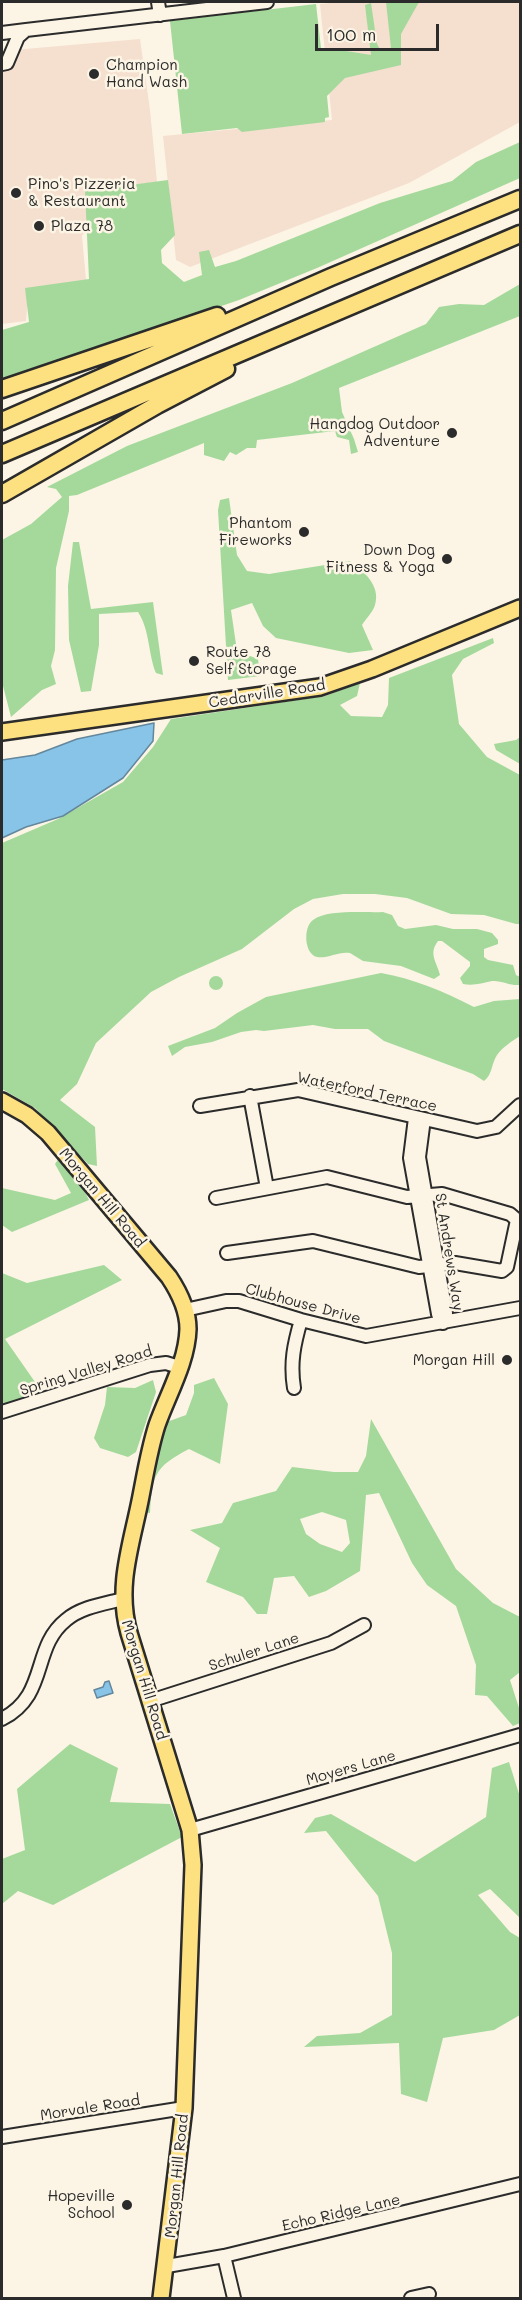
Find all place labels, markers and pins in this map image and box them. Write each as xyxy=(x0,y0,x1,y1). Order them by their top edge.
place label: Champion Hand Wash xyxy=(106,56,187,91)
marker: Champion Hand Wash xyxy=(87,67,101,81)
place label: Pino's Pizzeria & Restaurant xyxy=(28,175,136,210)
marker: Pino's Pizzeria & Restaurant xyxy=(9,186,23,200)
place label: Plaza 78 xyxy=(51,217,113,235)
marker: Plaza 78 xyxy=(32,219,46,233)
place label: Hangdog Outdoor Adventure xyxy=(310,415,440,450)
marker: Hangdog Outdoor Adventure xyxy=(445,426,459,440)
place label: Phantom Fireworks xyxy=(219,514,292,549)
marker: Phantom Fireworks xyxy=(297,525,311,539)
place label: Down Dog Fitness & Yoga xyxy=(326,541,435,576)
marker: Down Dog Fitness & Yoga xyxy=(440,552,454,566)
place label: Route 78 Self Storage xyxy=(206,643,297,678)
marker: Route 78 Self Storage xyxy=(187,654,201,668)
place label: Morgan Hill xyxy=(413,1351,495,1369)
marker: Morgan Hill xyxy=(500,1353,514,1367)
place label: Hopeville School xyxy=(48,2187,115,2222)
marker: Hopeville School xyxy=(120,2198,134,2212)

